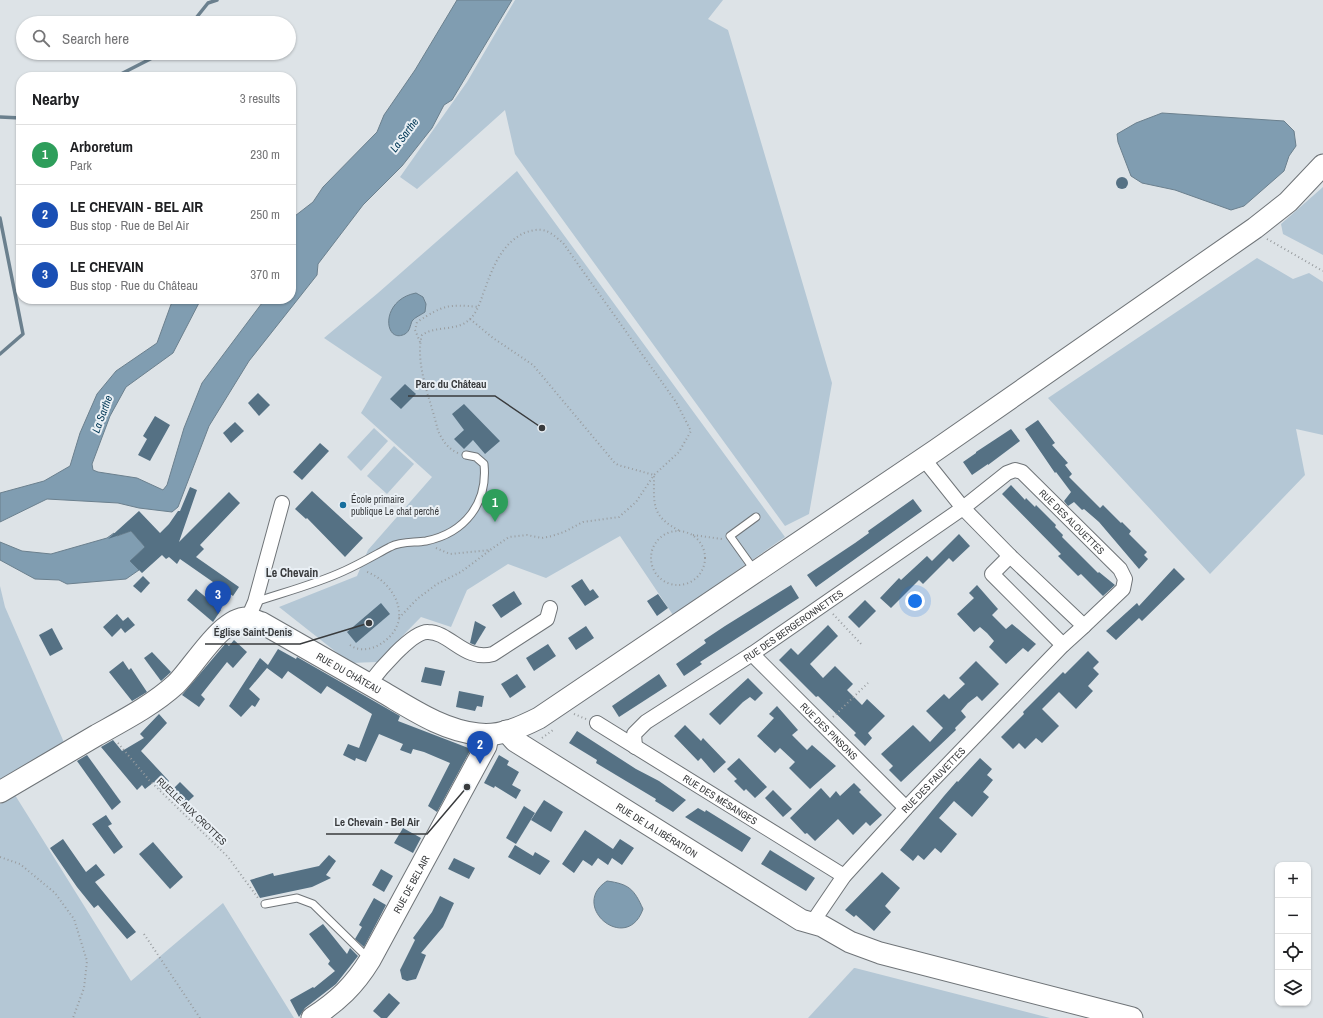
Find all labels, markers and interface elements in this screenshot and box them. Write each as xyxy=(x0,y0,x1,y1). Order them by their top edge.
search box xyxy=(16,16,296,60)
icon: search xyxy=(30,27,52,49)
text: Search here xyxy=(62,28,129,49)
text: Nearby xyxy=(32,87,79,110)
text: 3 results xyxy=(240,90,280,107)
water label: La Sarthe xyxy=(387,115,421,155)
text: Arboretum xyxy=(70,136,133,157)
text: 1 xyxy=(42,146,48,163)
text: 230 m xyxy=(250,146,280,163)
text: Park xyxy=(70,157,92,174)
text: LE CHEVAIN - BEL AIR xyxy=(70,196,203,217)
text: 2 xyxy=(42,206,48,223)
text: 250 m xyxy=(250,206,280,223)
text: Bus stop · Rue de Bel Air xyxy=(70,217,189,234)
text: LE CHEVAIN xyxy=(70,256,144,277)
text: 3 xyxy=(42,266,48,283)
text: 370 m xyxy=(250,266,280,283)
text: Bus stop · Rue du Château xyxy=(70,277,198,294)
callout: Parc du Château xyxy=(408,373,495,396)
text: Parc du Château xyxy=(415,377,487,391)
water label: La Sarthe xyxy=(89,393,115,435)
street label: RUE DES ALOUETTES xyxy=(1036,487,1108,558)
pin: 1 xyxy=(482,489,508,522)
place label: École primaire publique Le chat perché xyxy=(351,493,439,518)
marker: École primaire publique Le chat perché xyxy=(338,500,348,510)
district label: Le Chevain xyxy=(266,565,318,581)
pin: 3 xyxy=(205,581,231,614)
street label: RUE DES BERGERONNETTES xyxy=(741,587,846,665)
your location xyxy=(905,591,925,611)
callout: Église Saint-Denis xyxy=(205,621,300,644)
text: Église Saint-Denis xyxy=(214,625,292,639)
street label: RUE DU CHÂTEAU xyxy=(314,650,383,697)
street label: RUE DES PINSONS xyxy=(797,700,860,763)
pin: 2 xyxy=(467,731,493,764)
street label: RUE DES FAUVETTES xyxy=(899,744,969,816)
street label: RUE DES MÉSANGES xyxy=(680,772,760,828)
street label: RUELLE AUX CROTTES xyxy=(154,775,230,848)
street label: RUE DE LA LIBÉRATION xyxy=(614,800,700,861)
callout: Le Chevain - Bel Air xyxy=(326,811,427,834)
text: Le Chevain - Bel Air xyxy=(335,815,420,829)
street label: RUE DE BEL AIR xyxy=(391,853,433,916)
map controls xyxy=(1275,862,1311,1006)
button: + xyxy=(1275,862,1311,898)
button: − xyxy=(1275,898,1311,934)
button: locate xyxy=(1275,934,1311,970)
button: layers xyxy=(1275,970,1311,1006)

